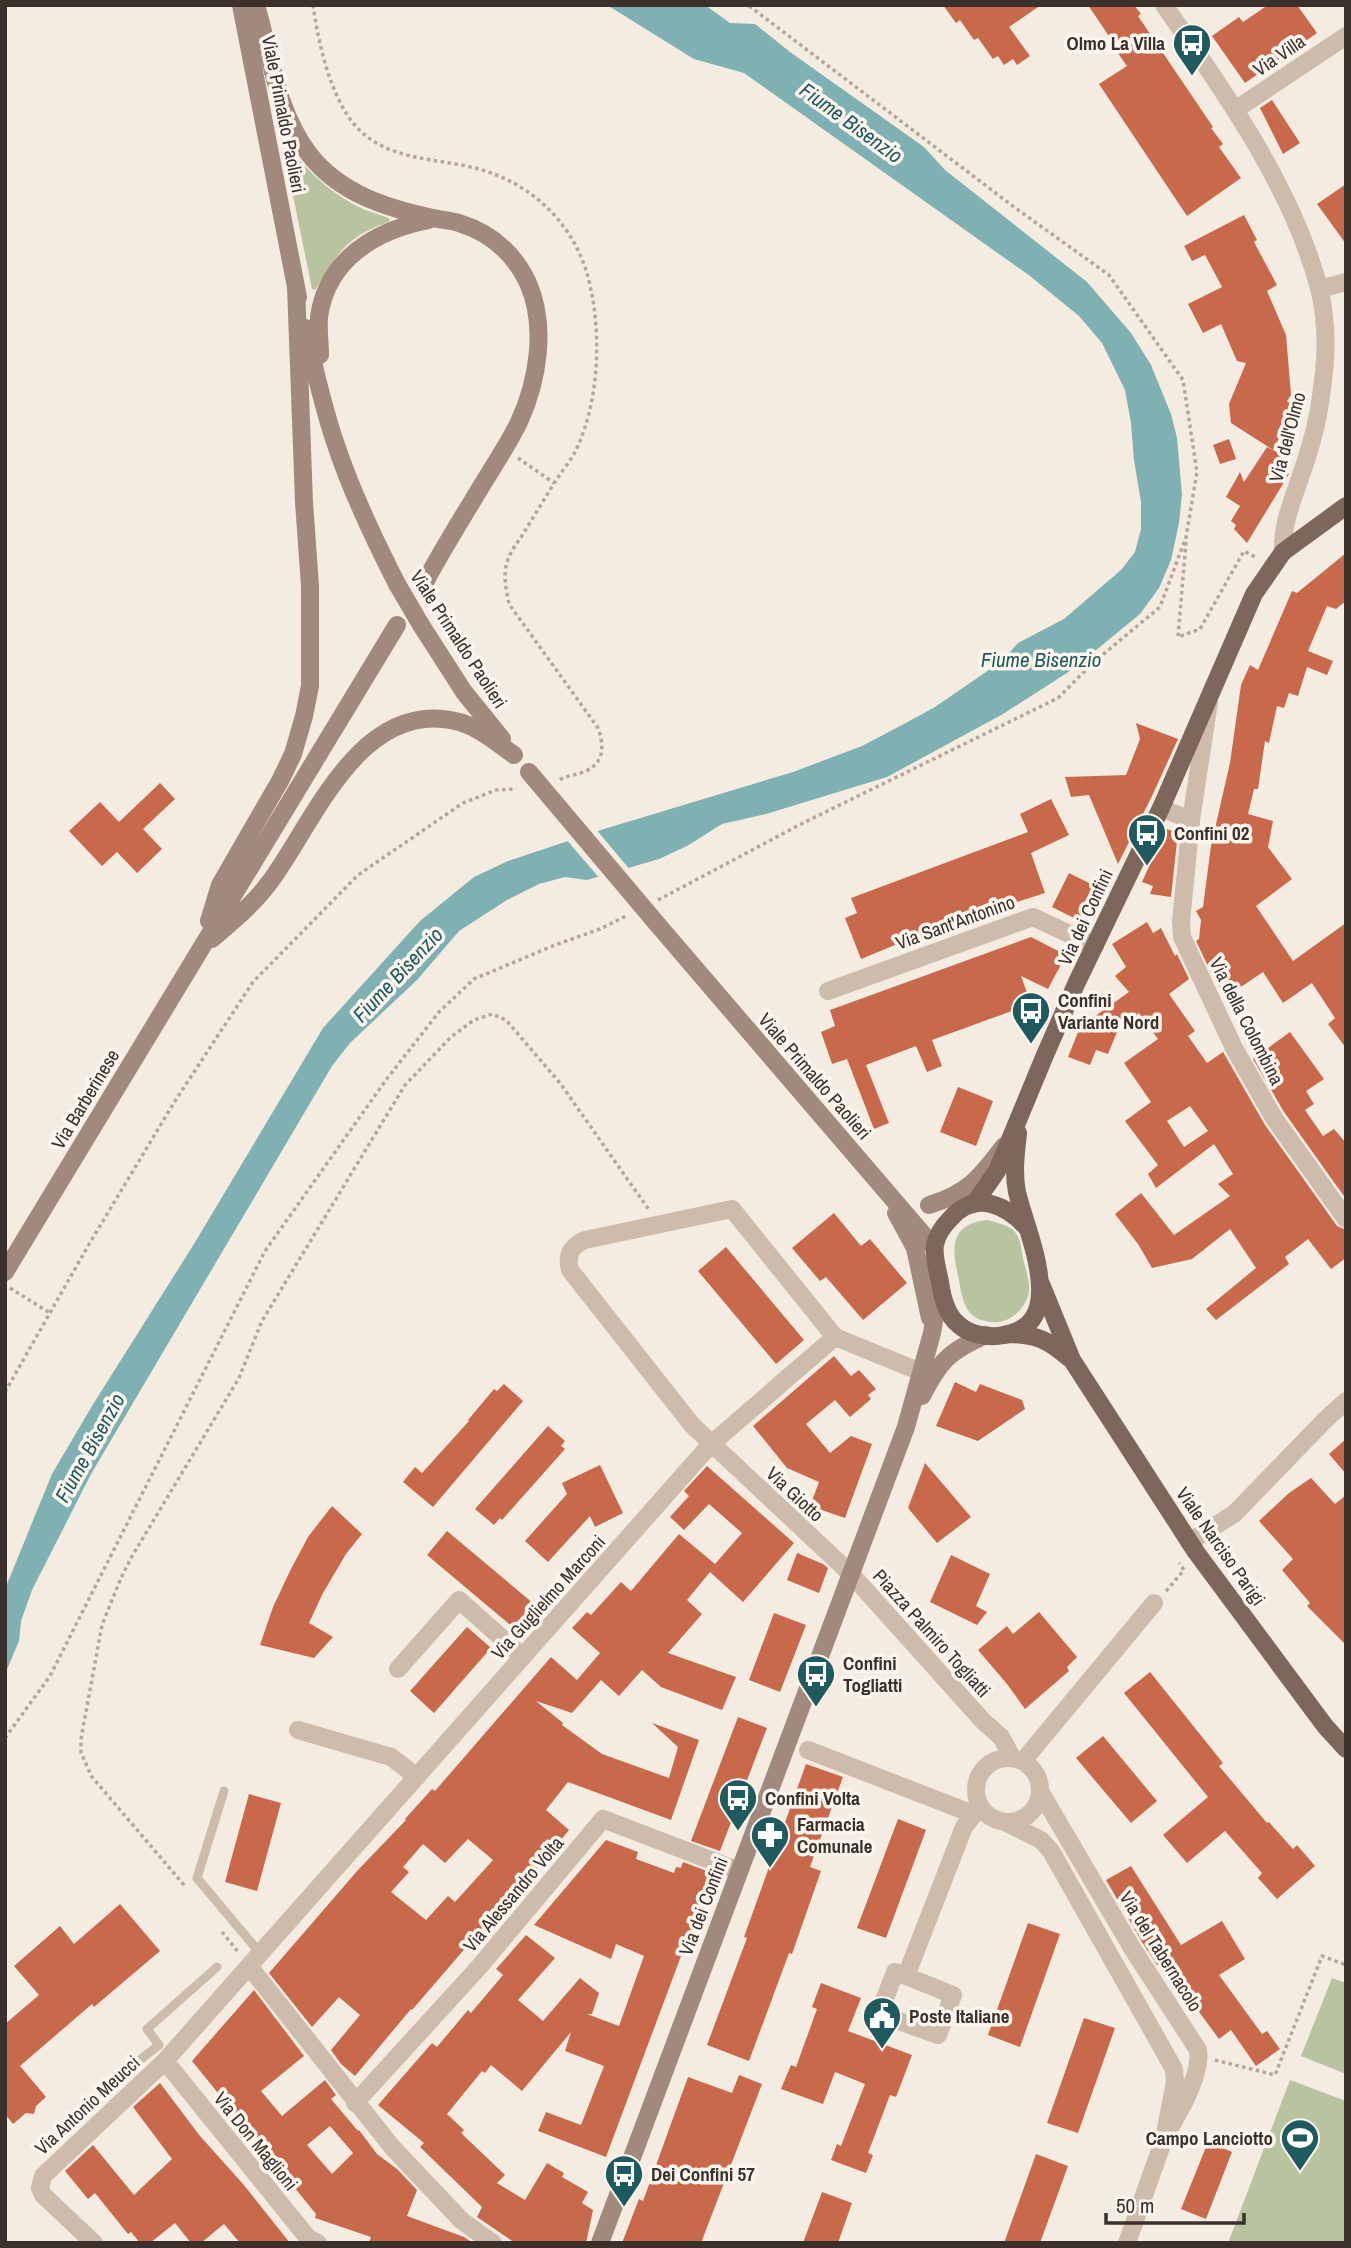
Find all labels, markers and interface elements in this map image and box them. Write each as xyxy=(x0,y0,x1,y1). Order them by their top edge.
bus stop icon: Olmo La Villa xyxy=(1171,22,1213,77)
street label: Via Villa xyxy=(1248,28,1310,82)
place label: Olmo La Villa xyxy=(1067,30,1165,56)
street label: Viale Primaldo Paolieri xyxy=(256,33,312,195)
water label: Fiume Bisenzio xyxy=(794,75,909,170)
street label: Via dell'Olmo xyxy=(1263,389,1311,485)
street label: Viale Primaldo Paolieri xyxy=(405,565,513,713)
water label: Fiume Bisenzio xyxy=(981,645,1101,674)
bus stop icon: Confini 02 xyxy=(1126,812,1168,867)
place label: Confini 02 xyxy=(1174,820,1250,846)
street label: Via dei Confini xyxy=(1051,865,1119,969)
street label: Via Sant'Antonino xyxy=(892,888,1018,956)
water label: Fiume Bisenzio xyxy=(346,921,449,1029)
street label: Via della Colombina xyxy=(1204,953,1291,1090)
place label: Confini Variante Nord xyxy=(1058,987,1159,1035)
bus stop icon: Confini Variante Nord xyxy=(1010,990,1052,1045)
street label: Viale Primaldo Paolieri xyxy=(753,1007,877,1145)
street label: Via Barberinese xyxy=(45,1044,125,1154)
water label: Fiume Bisenzio xyxy=(48,1388,131,1508)
street label: Via Giotto xyxy=(761,1461,829,1527)
street label: Viale Narciso Parigi xyxy=(1170,1482,1272,1610)
street label: Via Guglielmo Marconi xyxy=(485,1529,611,1665)
street label: Piazza Palmiro Togliatti xyxy=(867,1563,997,1703)
place label: Confini Togliatti xyxy=(843,1650,902,1698)
bus stop icon: Confini Togliatti xyxy=(795,1653,837,1708)
bus stop icon: Confini Volta xyxy=(717,1777,759,1832)
place label: Confini Volta xyxy=(765,1785,860,1811)
place label: Farmacia Comunale xyxy=(797,1811,873,1859)
pharmacy icon: Farmacia Comunale xyxy=(749,1814,791,1869)
street label: Via Alessandro Volta xyxy=(457,1830,569,1957)
street label: Via dei Confini xyxy=(672,1853,734,1959)
street label: Via del Tabernacolo xyxy=(1114,1886,1208,2016)
public building icon: Poste Italiane xyxy=(861,1995,903,2050)
place label: Poste Italiane xyxy=(909,2003,1010,2029)
street label: Via Antonio Meucci xyxy=(29,2050,145,2160)
street label: Via Don Maglioni xyxy=(208,2086,304,2196)
sports icon: Campo Lanciotto xyxy=(1279,2117,1321,2172)
place label: Campo Lanciotto xyxy=(1146,2125,1273,2151)
bus stop icon: Dei Confini 57 xyxy=(603,2153,645,2208)
place label: Dei Confini 57 xyxy=(651,2161,755,2187)
scale bar xyxy=(1106,2182,1244,2226)
text: 50 m xyxy=(1116,2191,1154,2220)

